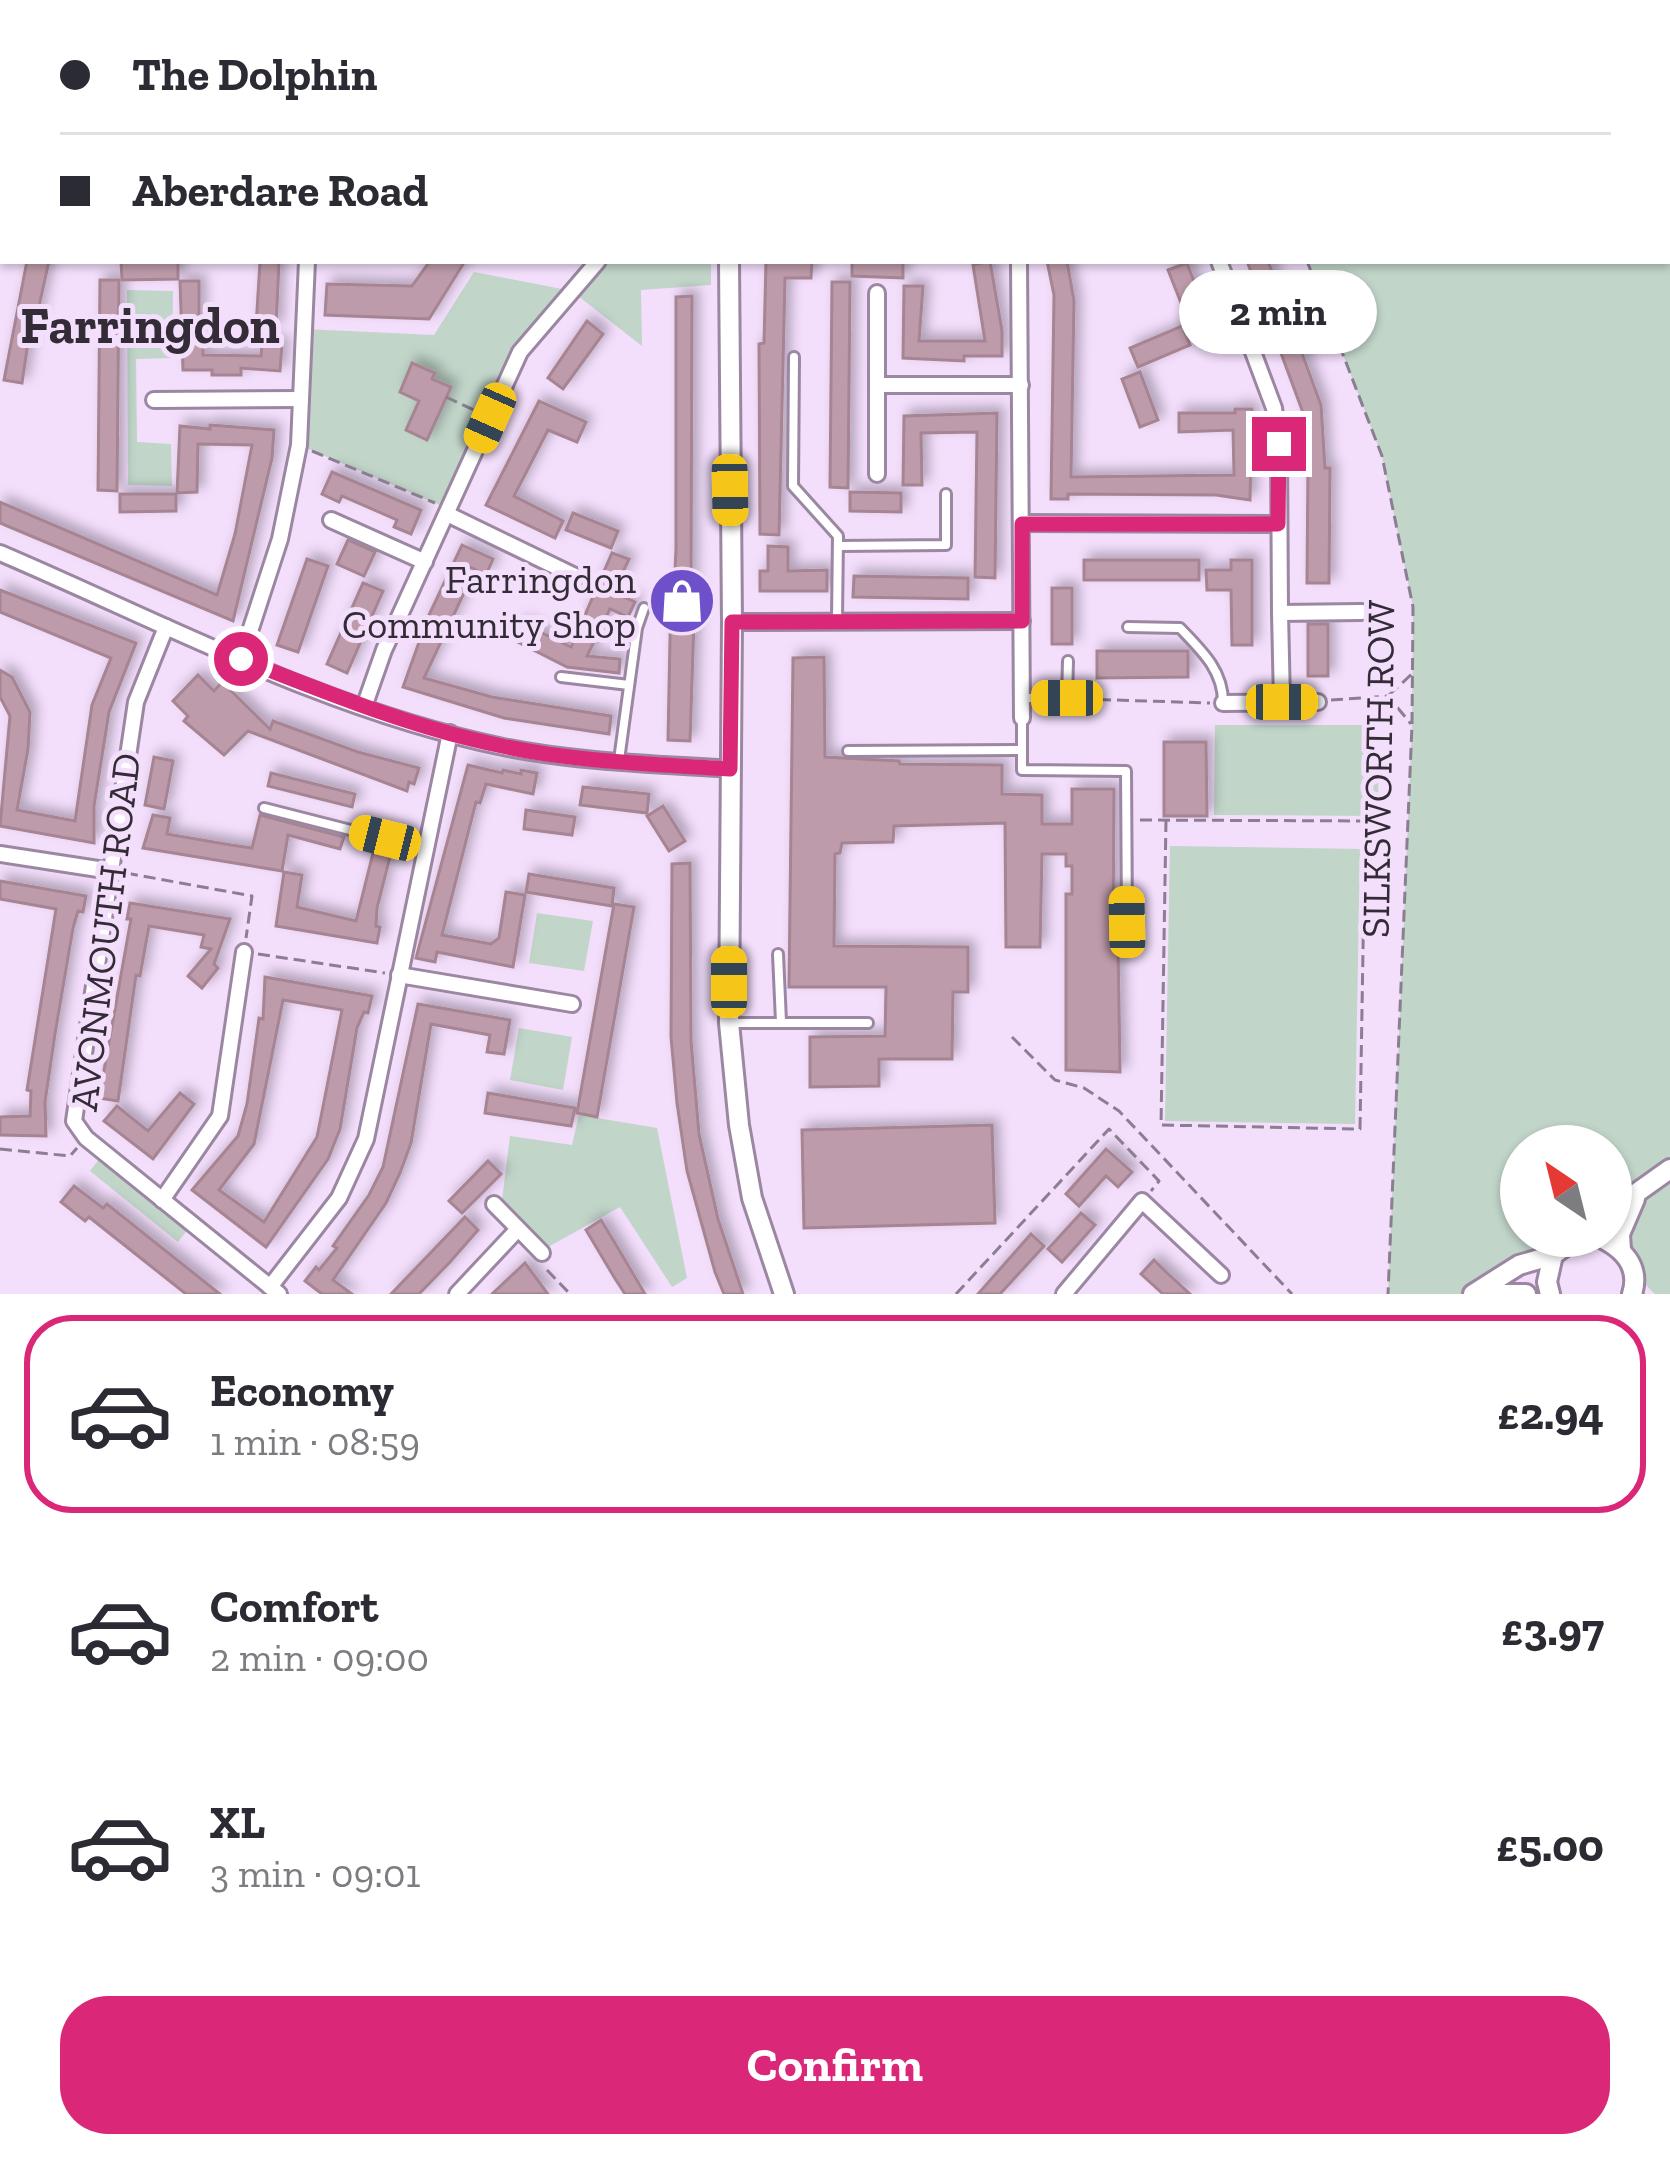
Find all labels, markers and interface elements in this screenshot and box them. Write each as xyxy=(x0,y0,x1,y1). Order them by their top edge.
text: The Dolphin xyxy=(132,48,377,102)
text: Aberdare Road xyxy=(132,164,428,218)
callout: 2 min xyxy=(1180,270,1378,354)
text: 2 min xyxy=(1229,288,1327,335)
district label: Farringdon xyxy=(20,295,280,356)
car xyxy=(459,378,521,458)
route end xyxy=(1252,417,1306,471)
car xyxy=(711,454,749,526)
place label: Farringdon Community Shop xyxy=(342,556,636,648)
shop icon: Farringdon Community Shop xyxy=(647,566,717,636)
street label: SILKSWORTH ROW xyxy=(1352,599,1404,938)
route start xyxy=(214,632,268,686)
car xyxy=(1031,680,1103,716)
car xyxy=(1246,684,1318,720)
street label: AVONMOUTH ROAD xyxy=(60,751,150,1113)
car xyxy=(346,812,424,864)
car xyxy=(1108,886,1146,958)
car xyxy=(711,946,747,1018)
north arrow xyxy=(1500,1125,1632,1257)
map controls xyxy=(1500,1125,1632,1257)
icon: car xyxy=(66,1360,174,1468)
text: Economy xyxy=(210,1364,394,1418)
text: £2.94 xyxy=(1498,1387,1604,1441)
text: 1 min · 08:59 xyxy=(210,1418,420,1465)
icon: car xyxy=(66,1576,174,1684)
text: Comfort xyxy=(210,1580,378,1634)
text: £3.97 xyxy=(1501,1603,1604,1657)
text: 2 min · 09:00 xyxy=(210,1634,429,1681)
icon: car xyxy=(66,1792,174,1900)
text: XL xyxy=(210,1796,265,1850)
text: £5.00 xyxy=(1496,1819,1604,1873)
text: 3 min · 09:01 xyxy=(210,1850,420,1897)
button: Confirm xyxy=(60,1996,1610,2134)

